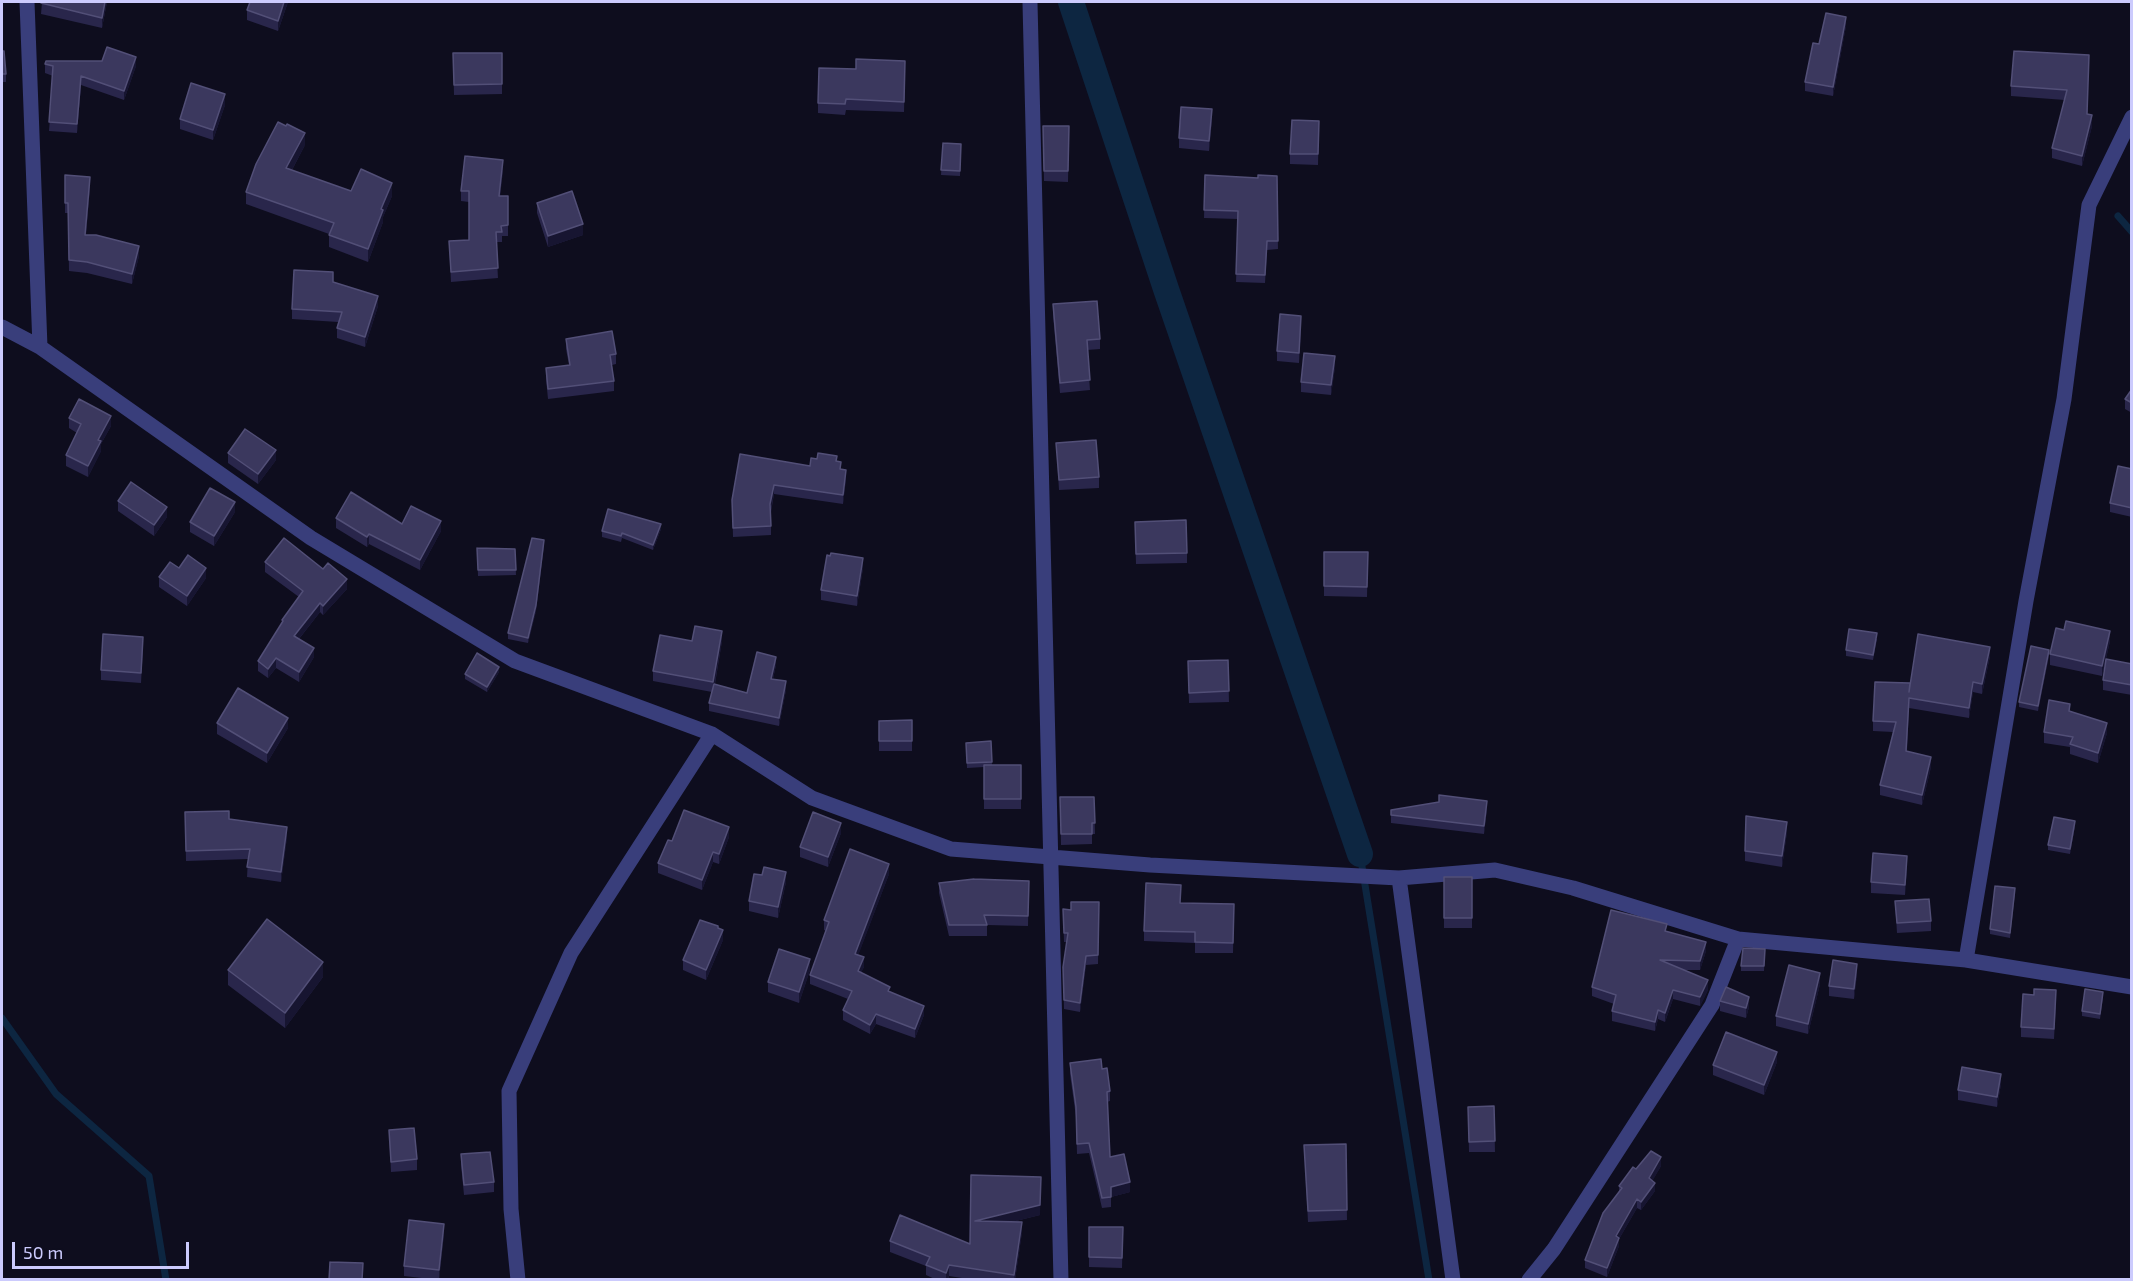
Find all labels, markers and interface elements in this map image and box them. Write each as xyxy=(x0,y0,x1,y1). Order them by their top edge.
scale bar xyxy=(15,1230,192,1268)
text: 50 m xyxy=(23,1241,63,1263)

